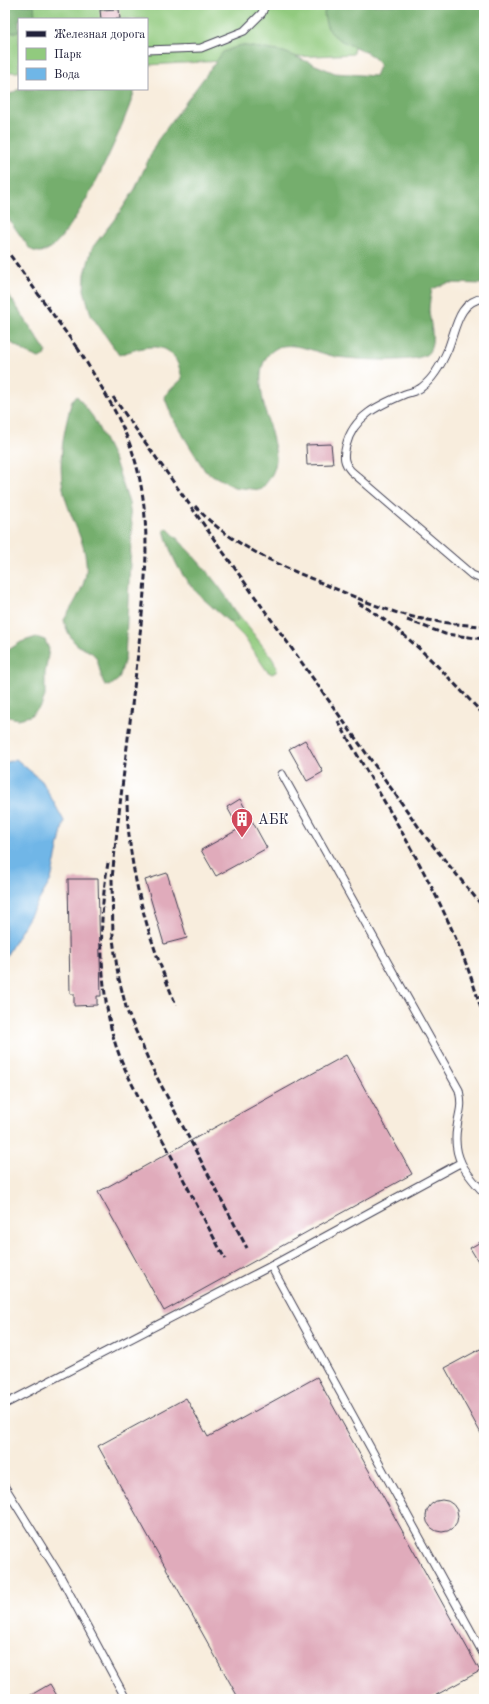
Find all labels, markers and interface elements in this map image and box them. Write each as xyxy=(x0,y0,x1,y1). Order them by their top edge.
legend xyxy=(18,18,148,90)
text: Железная дорога xyxy=(54,29,145,41)
text: Парк xyxy=(54,49,82,61)
text: Вода xyxy=(54,69,80,81)
building icon: АБК xyxy=(229,806,255,839)
place label: АБК xyxy=(258,813,289,827)

